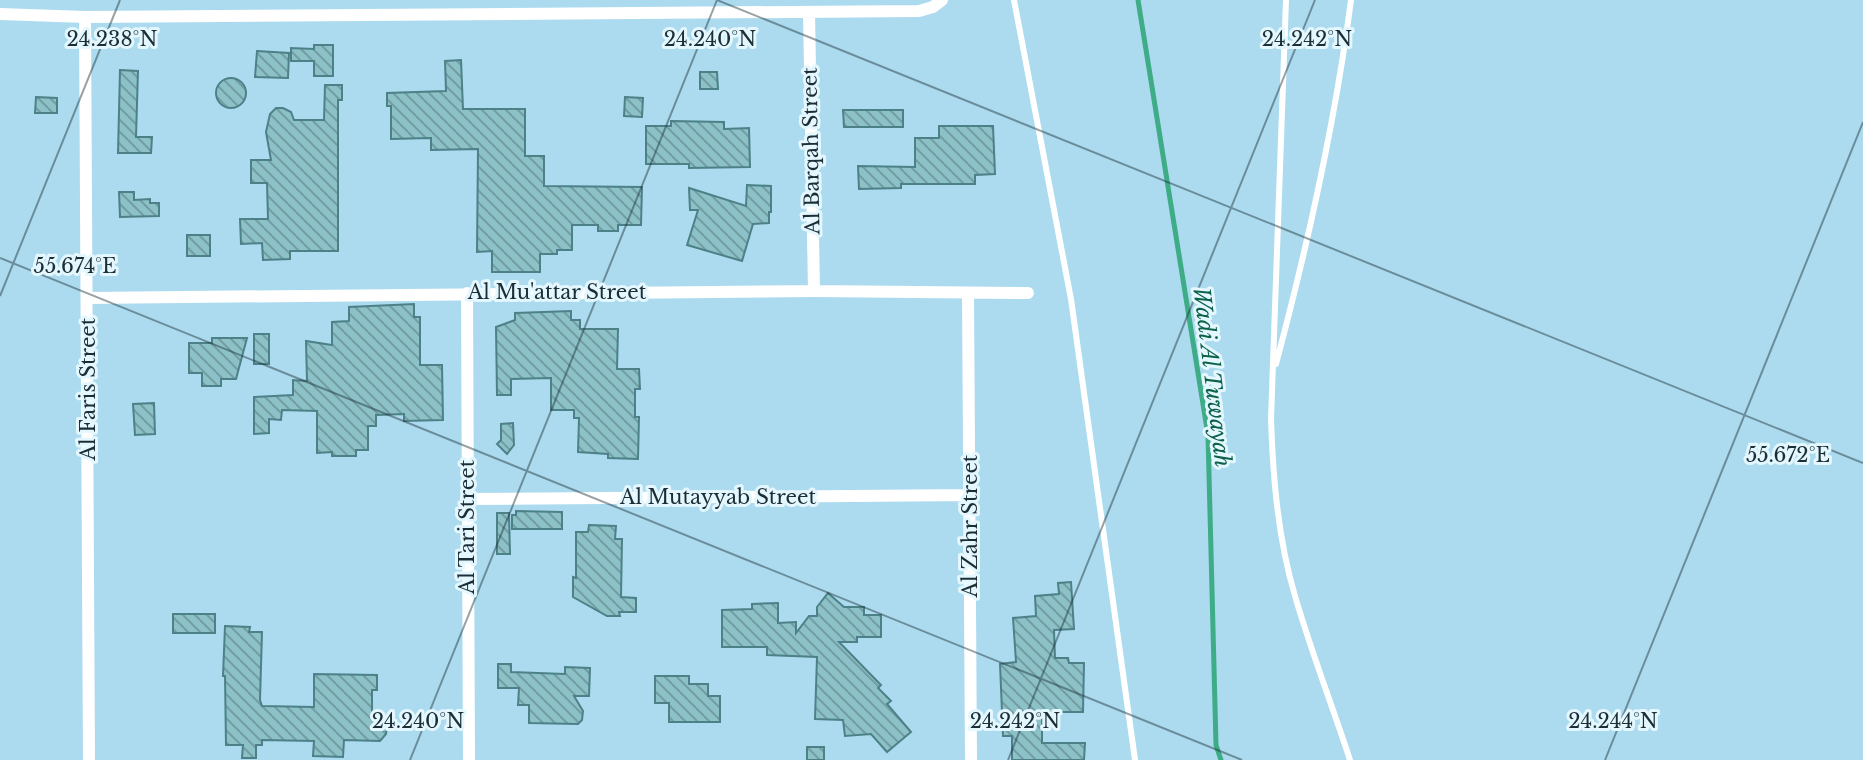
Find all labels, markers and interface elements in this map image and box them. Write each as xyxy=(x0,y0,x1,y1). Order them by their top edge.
text: 24.238°N xyxy=(66,27,158,51)
text: 24.240°N xyxy=(664,27,756,51)
text: 24.242°N xyxy=(1262,27,1352,51)
street label: Al Barqah Street xyxy=(798,67,824,236)
text: 55.674°E xyxy=(34,254,116,278)
street label: Al Mu'attar Street xyxy=(467,280,647,304)
water label: Wadi Al Tuwayah xyxy=(1188,285,1236,469)
street label: Al Faris Street xyxy=(76,317,100,461)
text: 55.672°E xyxy=(1746,443,1830,467)
street label: Al Zahr Street xyxy=(958,454,982,598)
street label: Al Tari Street xyxy=(455,459,479,595)
street label: Al Mutayyab Street xyxy=(619,485,816,509)
text: 24.240°N xyxy=(372,709,464,733)
text: 24.242°N xyxy=(970,709,1060,733)
text: 24.244°N xyxy=(1568,709,1658,733)

